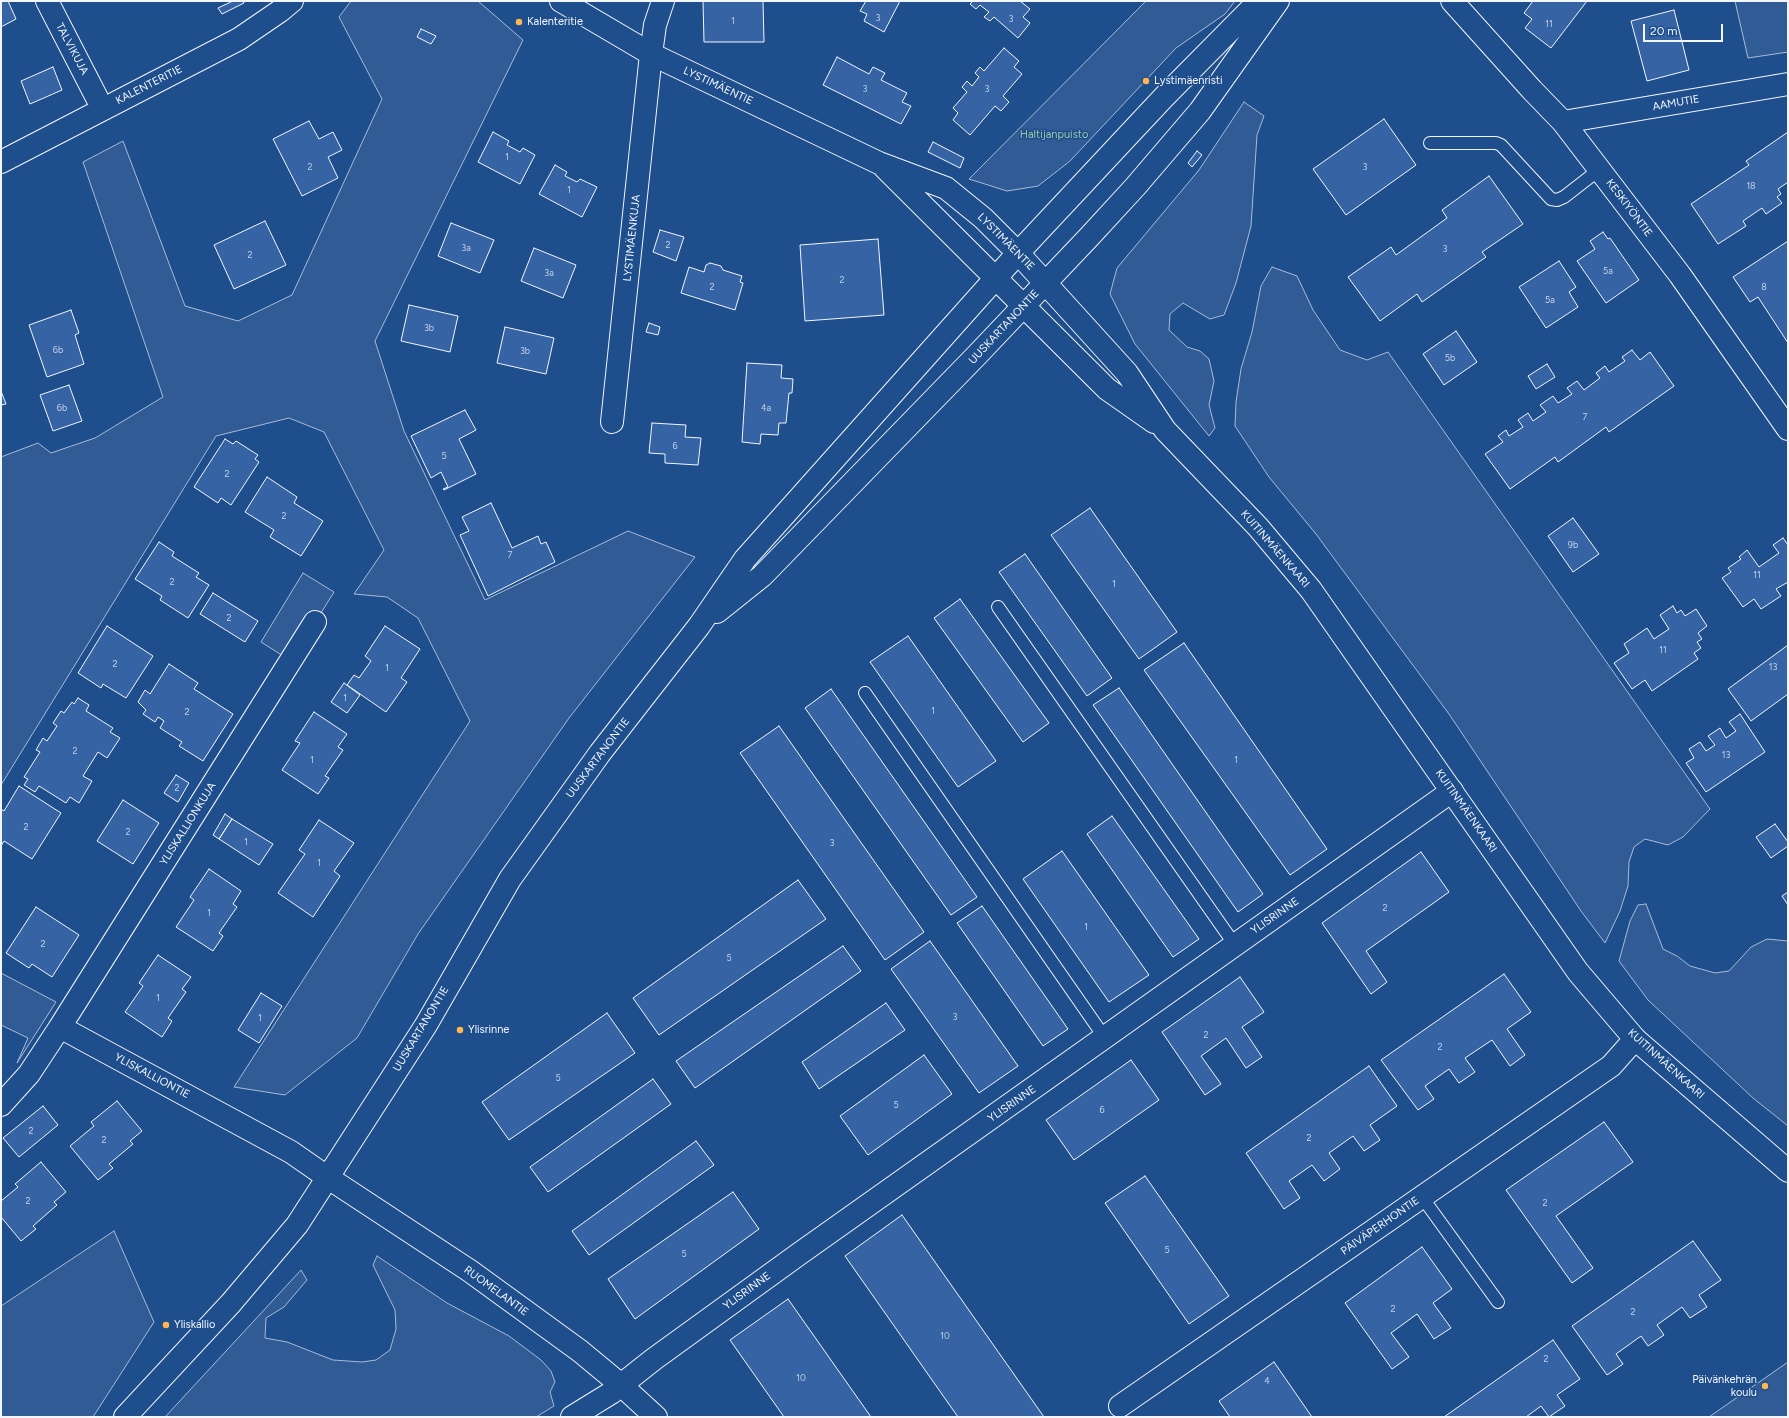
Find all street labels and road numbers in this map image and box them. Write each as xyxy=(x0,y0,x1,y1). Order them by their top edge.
street label: TALVIKUJA xyxy=(53,21,91,77)
street label: KALENTERITIE xyxy=(114,63,184,107)
street label: LYSTIMÄENTIE xyxy=(681,64,755,108)
street label: AAMUTIE xyxy=(1651,92,1701,114)
street label: KESKIYÖNTIE xyxy=(1603,177,1655,239)
street label: LYSTIMÄENKUJA xyxy=(621,194,643,282)
street label: LYSTIMÄENTIE xyxy=(975,211,1037,273)
street label: UUSKARTANONTIE xyxy=(966,287,1042,367)
street label: KUITINMÄENKAARI xyxy=(1238,508,1312,590)
street label: UUSKARTANONTIE xyxy=(563,715,633,801)
street label: KUITINMÄENKAARI xyxy=(1432,767,1500,855)
street label: YLISKALLIONKUJA xyxy=(157,780,219,868)
street label: YLISRINNE xyxy=(1248,895,1302,937)
street label: UUSKARTANONTIE xyxy=(390,984,452,1074)
street label: KUITINMÄENKAARI xyxy=(1625,1026,1707,1102)
street label: YLISKALLIONTIE xyxy=(112,1051,192,1101)
street label: YLISRINNE xyxy=(985,1083,1039,1125)
street label: PÄIVÄPERHONTIE xyxy=(1338,1194,1422,1258)
street label: RUOMELANTIE xyxy=(461,1263,531,1319)
street label: YLISRINNE xyxy=(721,1269,773,1313)

